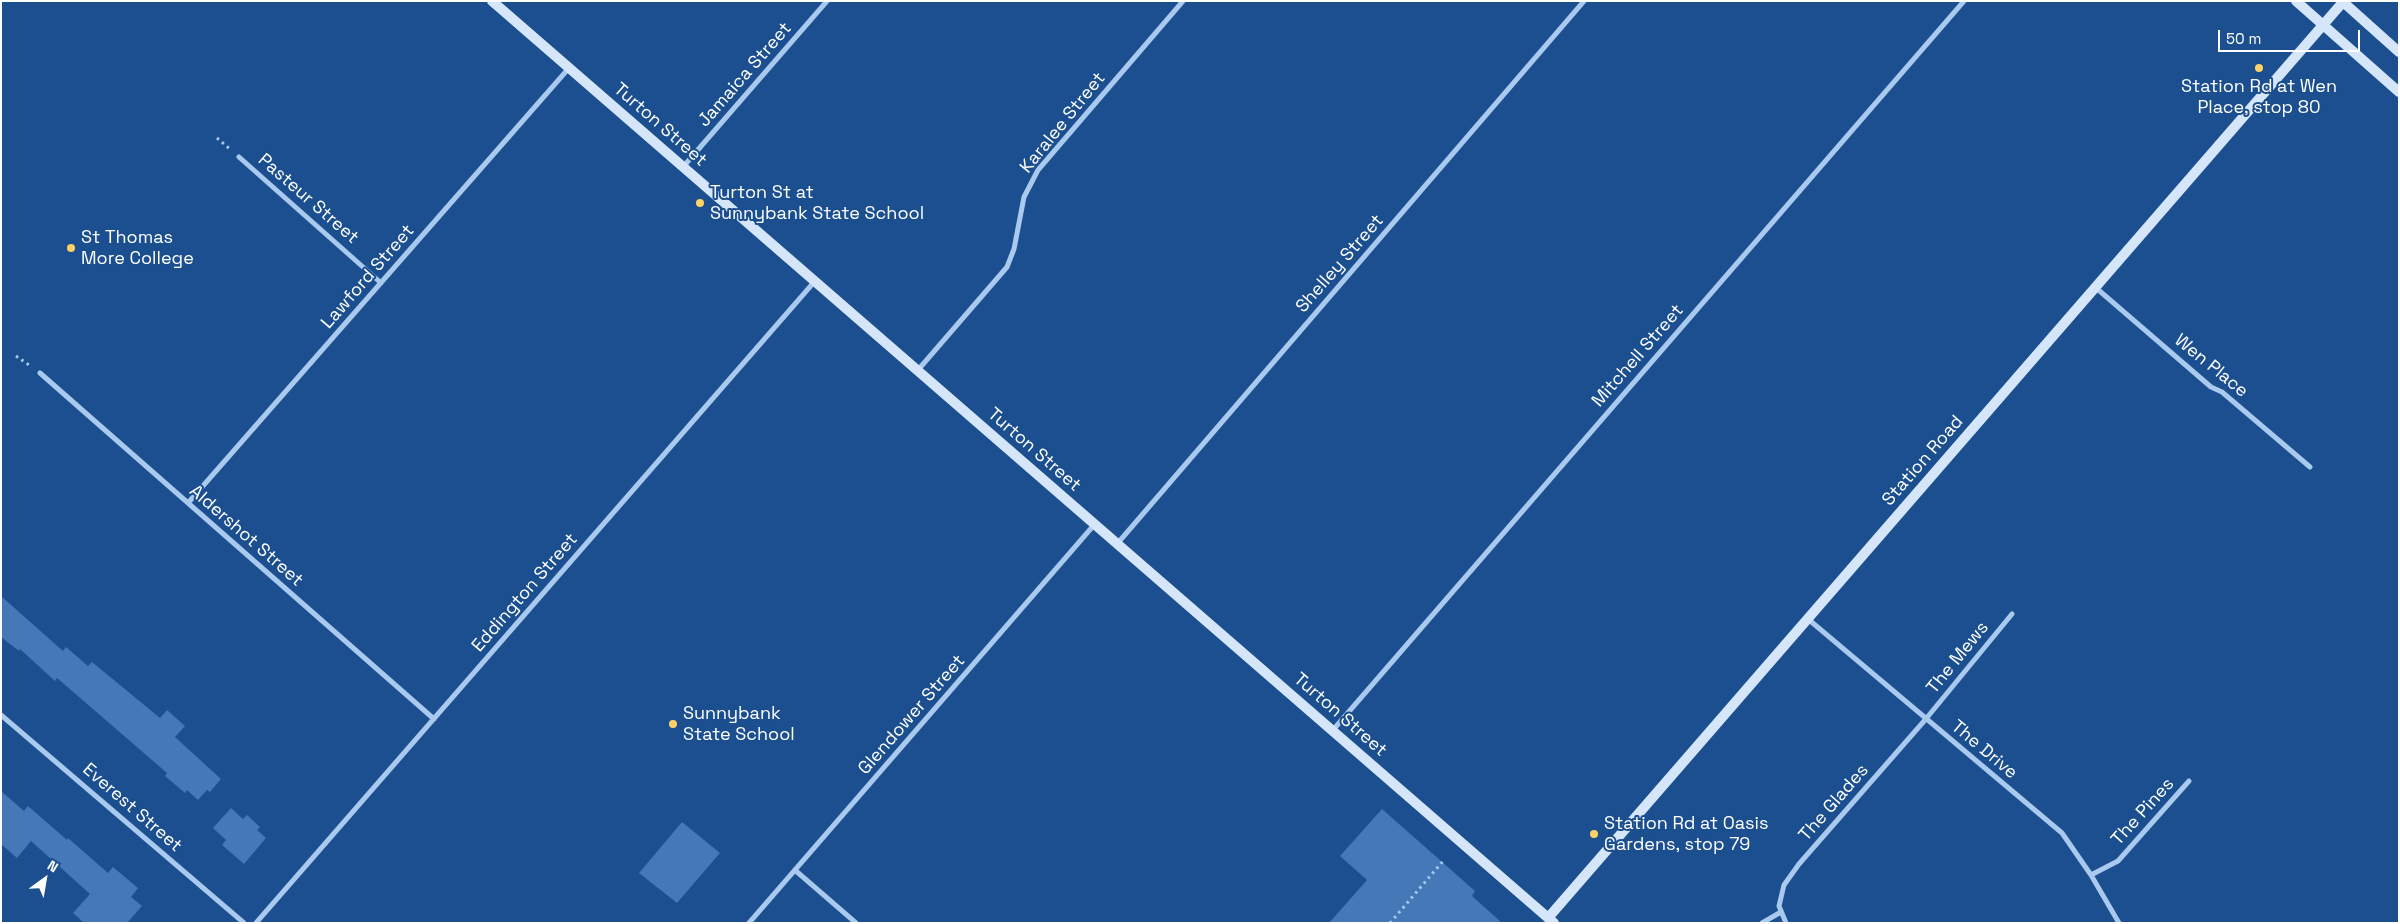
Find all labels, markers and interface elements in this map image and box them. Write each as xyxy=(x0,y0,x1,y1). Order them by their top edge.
street label: Jamaica Street xyxy=(694,18,796,132)
scale bar xyxy=(2220,20,2362,52)
text: 50 m xyxy=(2226,29,2261,48)
marker: Station Rd at Wen Place, stop 80 xyxy=(2253,62,2265,74)
street label: Karalee Street xyxy=(1016,68,1110,178)
place label: Station Rd at Wen Place, stop 80 xyxy=(2181,76,2337,118)
street label: Turton Street xyxy=(609,79,711,171)
street label: Pasteur Street xyxy=(253,149,363,249)
place label: Turton St at Sunnybank State School xyxy=(710,182,924,224)
marker: Turton St at Sunnybank State School xyxy=(694,197,706,209)
street label: Shelley Street xyxy=(1292,211,1388,317)
street label: Lawford Street xyxy=(317,221,419,333)
place label: St Thomas More College xyxy=(81,227,194,270)
marker: St Thomas More College xyxy=(65,242,77,254)
street label: Mitchell Street xyxy=(1588,300,1688,412)
street label: Wen Place xyxy=(2170,330,2252,402)
street label: Turton Street xyxy=(983,404,1085,496)
street label: Station Road xyxy=(1878,411,1968,511)
street label: Aldershot Street xyxy=(185,481,307,591)
street label: Eddington Street xyxy=(468,529,582,657)
street label: The Mews xyxy=(1922,617,1994,699)
street label: Glendower Street xyxy=(854,651,970,779)
street label: Turton Street xyxy=(1289,669,1391,761)
place label: Sunnybank State School xyxy=(683,703,795,746)
street label: The Drive xyxy=(1946,716,2022,784)
marker: Sunnybank State School xyxy=(667,718,679,730)
street label: Everest Street xyxy=(78,759,186,857)
street label: The Glades xyxy=(1795,760,1873,846)
street label: The Pines xyxy=(2107,774,2179,850)
place label: Station Rd at Oasis Gardens, stop 79 xyxy=(1604,813,1768,856)
marker: Station Rd at Oasis Gardens, stop 79 xyxy=(1588,828,1600,840)
north arrow xyxy=(20,854,70,904)
text: N xyxy=(44,856,62,876)

